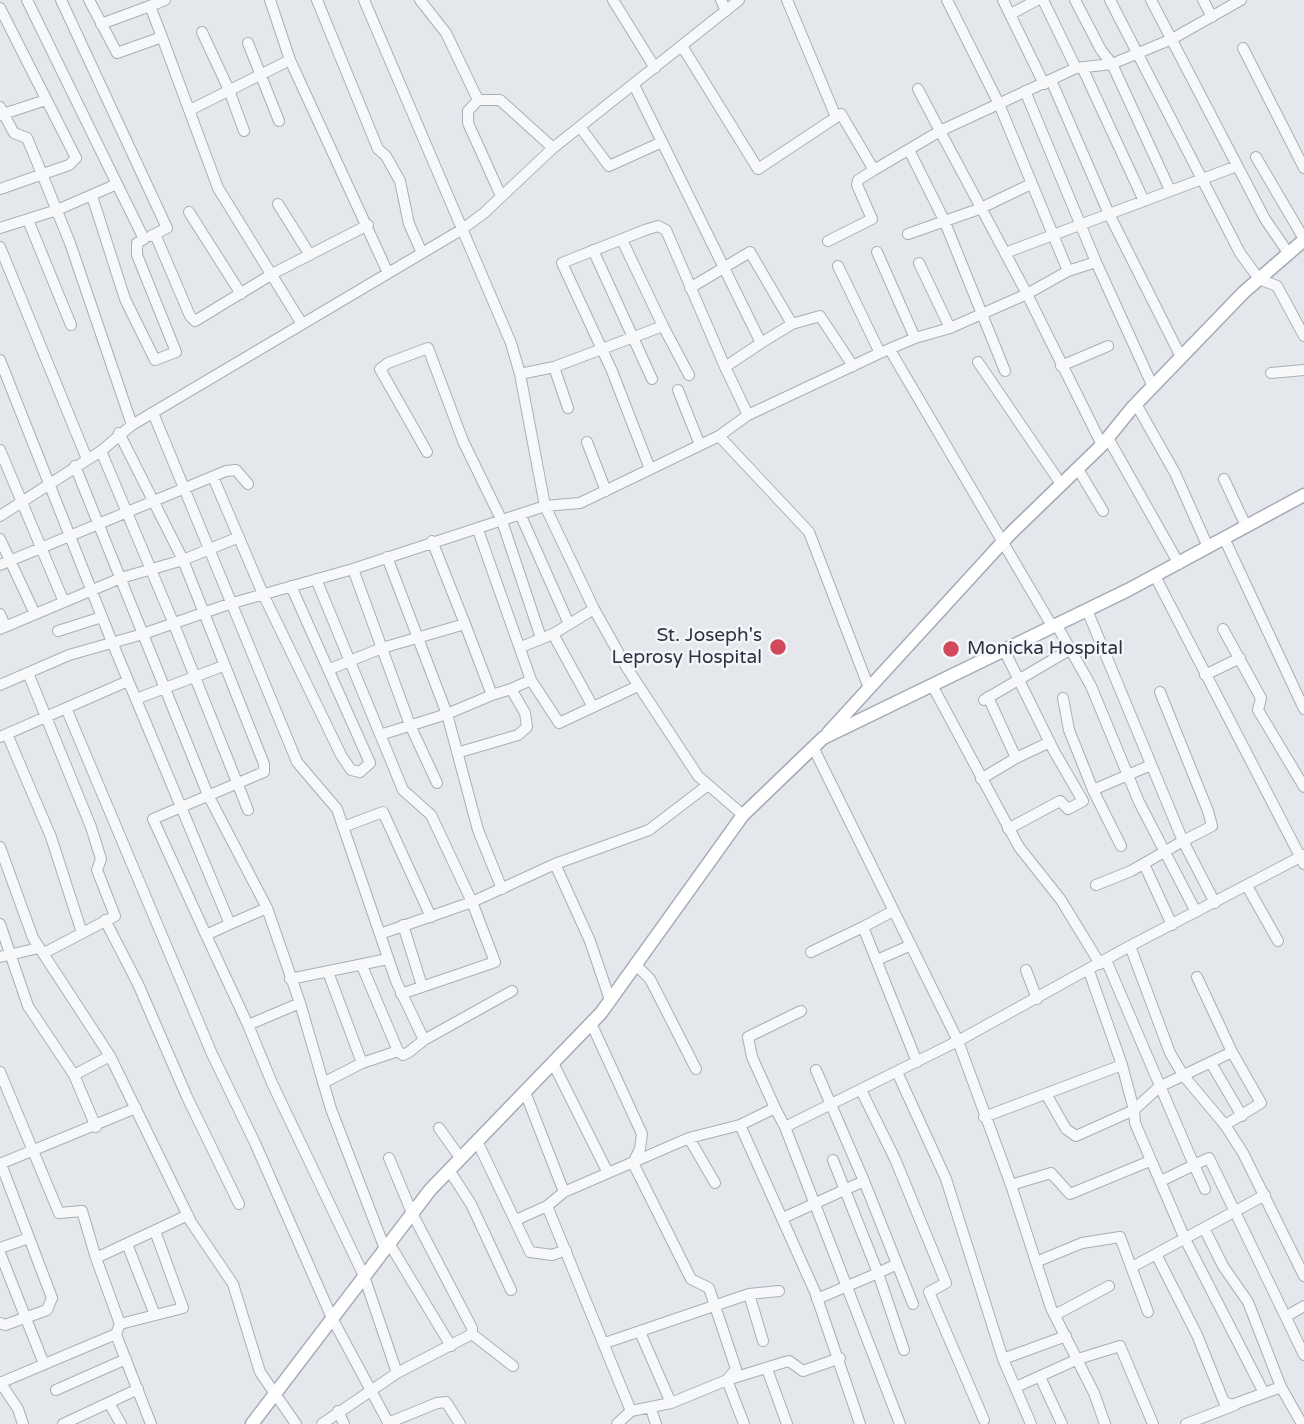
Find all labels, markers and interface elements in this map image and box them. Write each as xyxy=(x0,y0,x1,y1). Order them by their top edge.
place label: St. Joseph's Leprosy Hospital xyxy=(611,625,762,669)
marker: St. Joseph's Leprosy Hospital xyxy=(768,637,788,657)
place label: Monicka Hospital xyxy=(967,638,1123,660)
marker: Monicka Hospital xyxy=(941,639,961,659)

